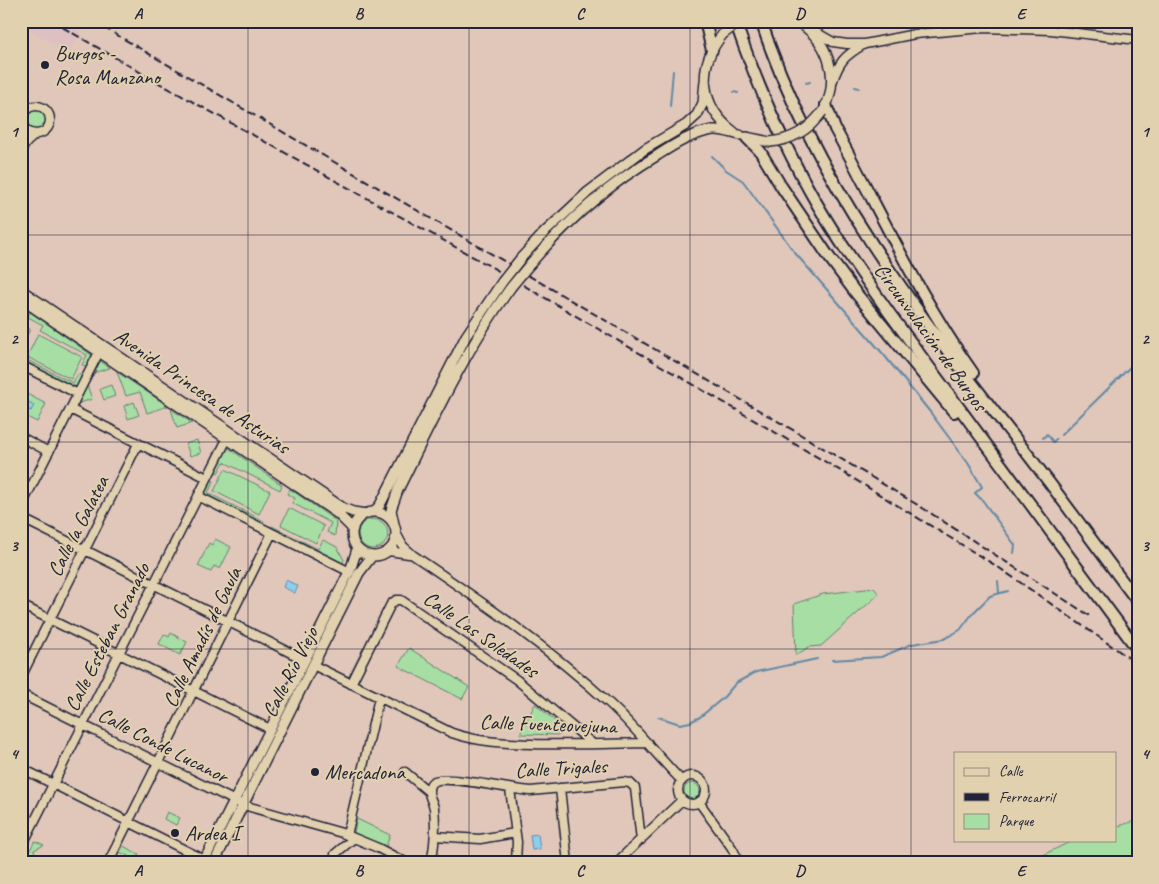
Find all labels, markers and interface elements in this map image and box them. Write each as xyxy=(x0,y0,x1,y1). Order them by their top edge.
text: A xyxy=(134,4,144,24)
text: B xyxy=(355,4,365,24)
text: C xyxy=(576,4,586,24)
text: D xyxy=(795,4,806,24)
text: E xyxy=(1017,4,1028,24)
place label: Burgos - Rosa Manzano xyxy=(55,40,163,90)
marker: Burgos - Rosa Manzano xyxy=(39,59,51,71)
text: 1 xyxy=(10,122,19,142)
text: 1 xyxy=(1141,122,1150,142)
street label: Circunvalación de Burgos xyxy=(869,258,994,417)
street label: Avenida Princesa de Asturias xyxy=(109,323,296,460)
text: 2 xyxy=(10,329,19,349)
text: 2 xyxy=(1141,329,1150,349)
street label: Calle la Galatea xyxy=(42,470,115,581)
text: 3 xyxy=(10,536,19,556)
text: 3 xyxy=(1141,536,1150,556)
street label: Calle Esteban Granado xyxy=(58,557,156,715)
street label: Calle Amadís de Gaula xyxy=(157,561,248,711)
street label: Calle Las Soledades xyxy=(419,585,545,684)
street label: Calle Río Viejo xyxy=(256,621,324,721)
street label: Calle Conde Lucanor xyxy=(94,701,234,790)
street label: Calle Fuenteovejuna xyxy=(479,709,619,739)
text: 4 xyxy=(10,744,19,764)
text: 4 xyxy=(1141,744,1150,764)
legend xyxy=(954,752,1116,842)
street label: Calle Trigales xyxy=(514,753,609,783)
place label: Mercadona xyxy=(325,759,406,785)
text: Calle xyxy=(999,762,1024,781)
marker: Mercadona xyxy=(309,766,321,778)
text: Ferrocarril xyxy=(999,788,1057,807)
text: Parque xyxy=(999,812,1035,831)
place label: Ardea I xyxy=(185,820,244,846)
marker: Ardea I xyxy=(169,827,181,839)
text: A xyxy=(134,861,144,881)
text: B xyxy=(355,861,365,881)
text: C xyxy=(576,861,586,881)
text: D xyxy=(795,861,806,881)
text: E xyxy=(1017,861,1028,881)

